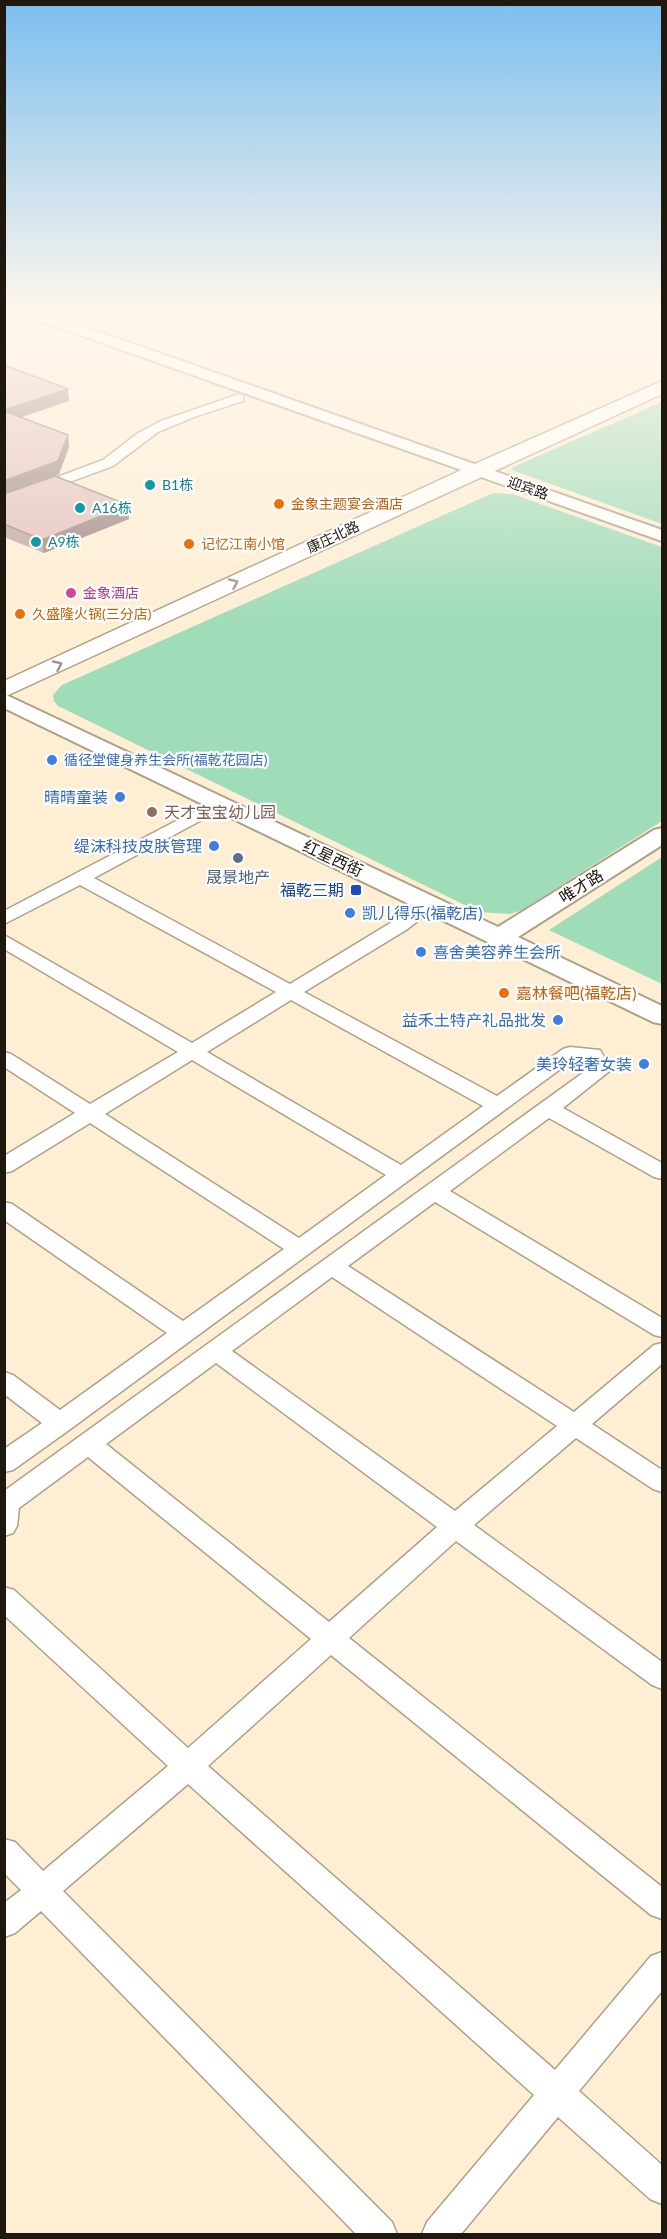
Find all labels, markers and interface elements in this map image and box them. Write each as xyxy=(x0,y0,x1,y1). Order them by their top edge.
street label: 迎宾路 xyxy=(506,473,551,502)
place label: B1栋 xyxy=(162,476,193,493)
marker: B1栋 xyxy=(143,478,157,492)
place label: 金象主题宴会酒店 xyxy=(291,495,403,512)
marker: 金象主题宴会酒店 xyxy=(272,497,286,511)
place label: A16栋 xyxy=(92,499,132,516)
marker: A16栋 xyxy=(73,501,87,515)
street label: 康庄北路 xyxy=(304,517,362,556)
place label: A9栋 xyxy=(48,533,80,550)
marker: A9栋 xyxy=(29,535,43,549)
place label: 记忆江南小馆 xyxy=(201,535,285,552)
marker: 记忆江南小馆 xyxy=(182,537,196,551)
one-way arrow xyxy=(228,578,239,590)
place label: 金象酒店 xyxy=(83,584,139,601)
marker: 金象酒店 xyxy=(64,586,78,600)
place label: 久盛隆火锅(三分店) xyxy=(32,605,152,622)
marker: 久盛隆火锅(三分店) xyxy=(13,607,27,621)
one-way arrow xyxy=(51,661,62,673)
place label: 循径堂健身养生会所(福乾花园店) xyxy=(64,751,268,768)
marker: 循径堂健身养生会所(福乾花园店) xyxy=(45,753,59,767)
place label: 晴晴童装 xyxy=(44,787,108,806)
marker: 晴晴童装 xyxy=(113,790,127,804)
place label: 天才宝宝幼儿园 xyxy=(164,802,276,821)
marker: 天才宝宝幼儿园 xyxy=(145,805,159,819)
street label: 红星西街 xyxy=(300,835,366,880)
place label: 缇沫科技皮肤管理 xyxy=(74,836,202,855)
marker: 缇沫科技皮肤管理 xyxy=(207,839,221,853)
marker: 晟景地产 xyxy=(231,851,245,865)
street label: 唯才路 xyxy=(555,865,606,906)
place label: 晟景地产 xyxy=(206,867,270,886)
place label: 福乾三期 xyxy=(280,880,344,899)
marker: 福乾三期 xyxy=(349,883,363,897)
place label: 凯儿得乐(福乾店) xyxy=(362,903,483,922)
marker: 凯儿得乐(福乾店) xyxy=(343,906,357,920)
place label: 喜舍美容养生会所 xyxy=(433,942,561,961)
marker: 喜舍美容养生会所 xyxy=(414,945,428,959)
place label: 嘉林餐吧(福乾店) xyxy=(516,983,637,1002)
marker: 嘉林餐吧(福乾店) xyxy=(497,986,511,1000)
place label: 益禾土特产礼品批发 xyxy=(402,1010,546,1029)
marker: 益禾土特产礼品批发 xyxy=(551,1013,565,1027)
place label: 美玲轻奢女装 xyxy=(536,1054,632,1073)
marker: 美玲轻奢女装 xyxy=(637,1057,651,1071)

